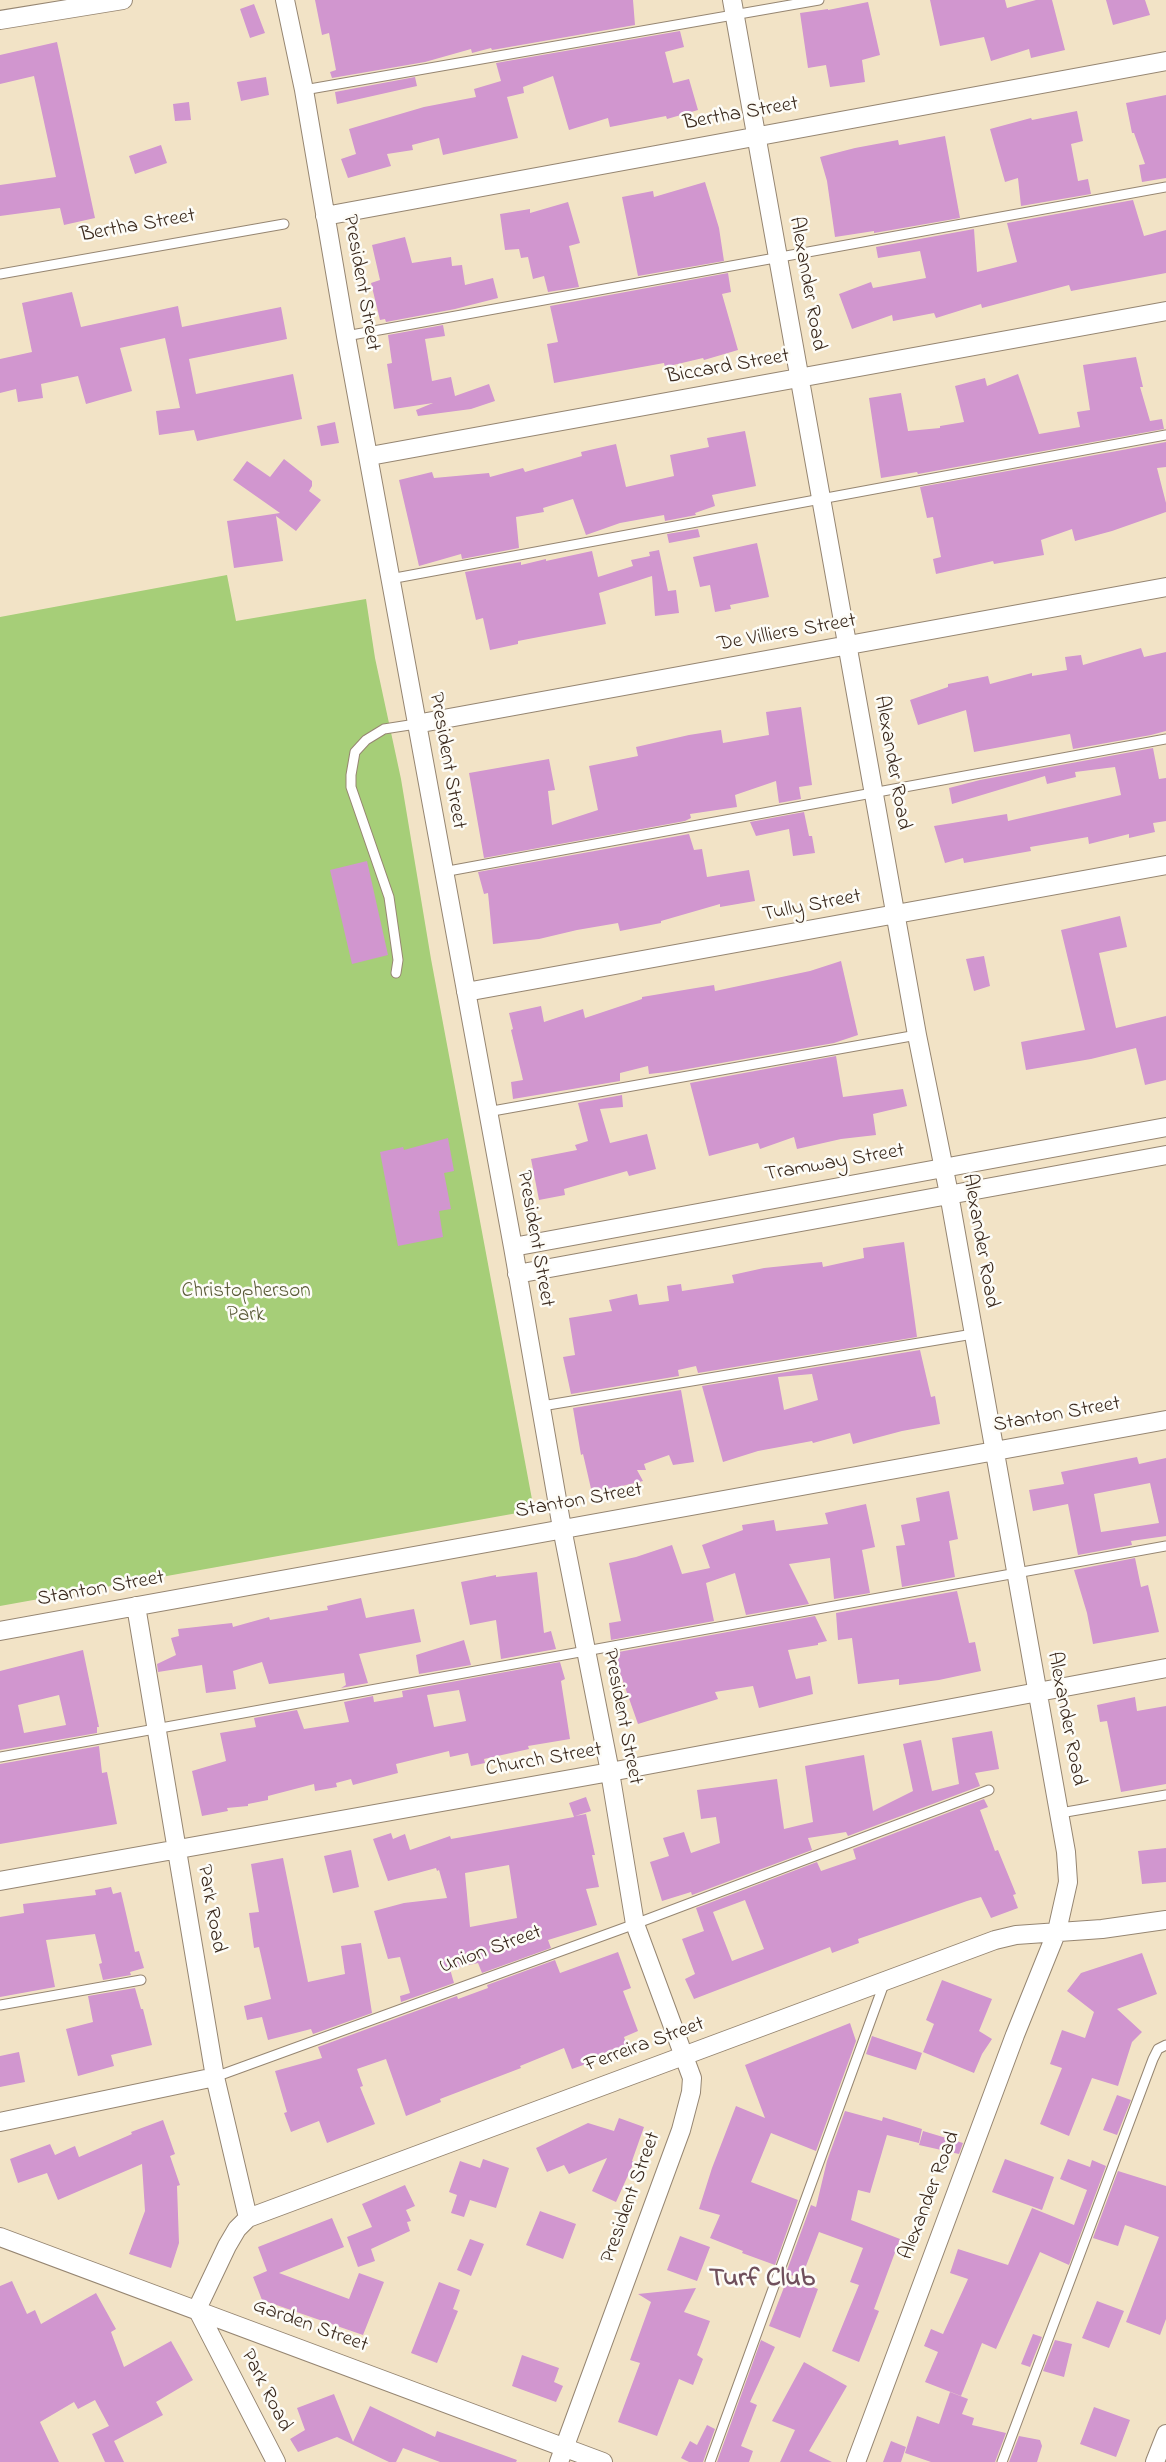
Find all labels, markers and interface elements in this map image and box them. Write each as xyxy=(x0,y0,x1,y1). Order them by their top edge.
street label: Bertha Street xyxy=(681,92,801,138)
street label: Bertha Street xyxy=(78,204,198,250)
street label: President Street xyxy=(336,213,384,353)
street label: Alexander Road xyxy=(782,215,830,353)
street label: Biccard Street xyxy=(665,345,791,391)
street label: De Villiers Street xyxy=(716,609,858,659)
street label: President Street xyxy=(422,691,470,831)
street label: Alexander Road xyxy=(867,694,915,832)
street label: Tully Street xyxy=(761,885,863,929)
street label: Tramway Street xyxy=(763,1139,907,1189)
street label: President Street xyxy=(510,1169,558,1309)
street label: Alexander Road xyxy=(955,1172,1003,1310)
park label: Christopherson Park xyxy=(181,1280,311,1330)
street label: Stanton Street xyxy=(991,1392,1123,1440)
street label: Stanton Street xyxy=(513,1478,645,1526)
street label: Stanton Street xyxy=(35,1566,167,1614)
street label: President Street xyxy=(595,1647,647,1787)
street label: Alexander Road xyxy=(1040,1650,1090,1788)
street label: Church Street xyxy=(484,1738,604,1784)
street label: Park Road xyxy=(190,1863,230,1955)
street label: Union Street xyxy=(436,1921,546,1981)
street label: Ferreira Street xyxy=(582,2013,708,2079)
street label: Alexander Road xyxy=(895,2128,967,2264)
street label: President Street xyxy=(597,2129,667,2267)
district label: Turf Club xyxy=(709,2265,815,2297)
street label: Garden Street xyxy=(249,2295,371,2359)
street label: Park Road xyxy=(234,2346,296,2436)

